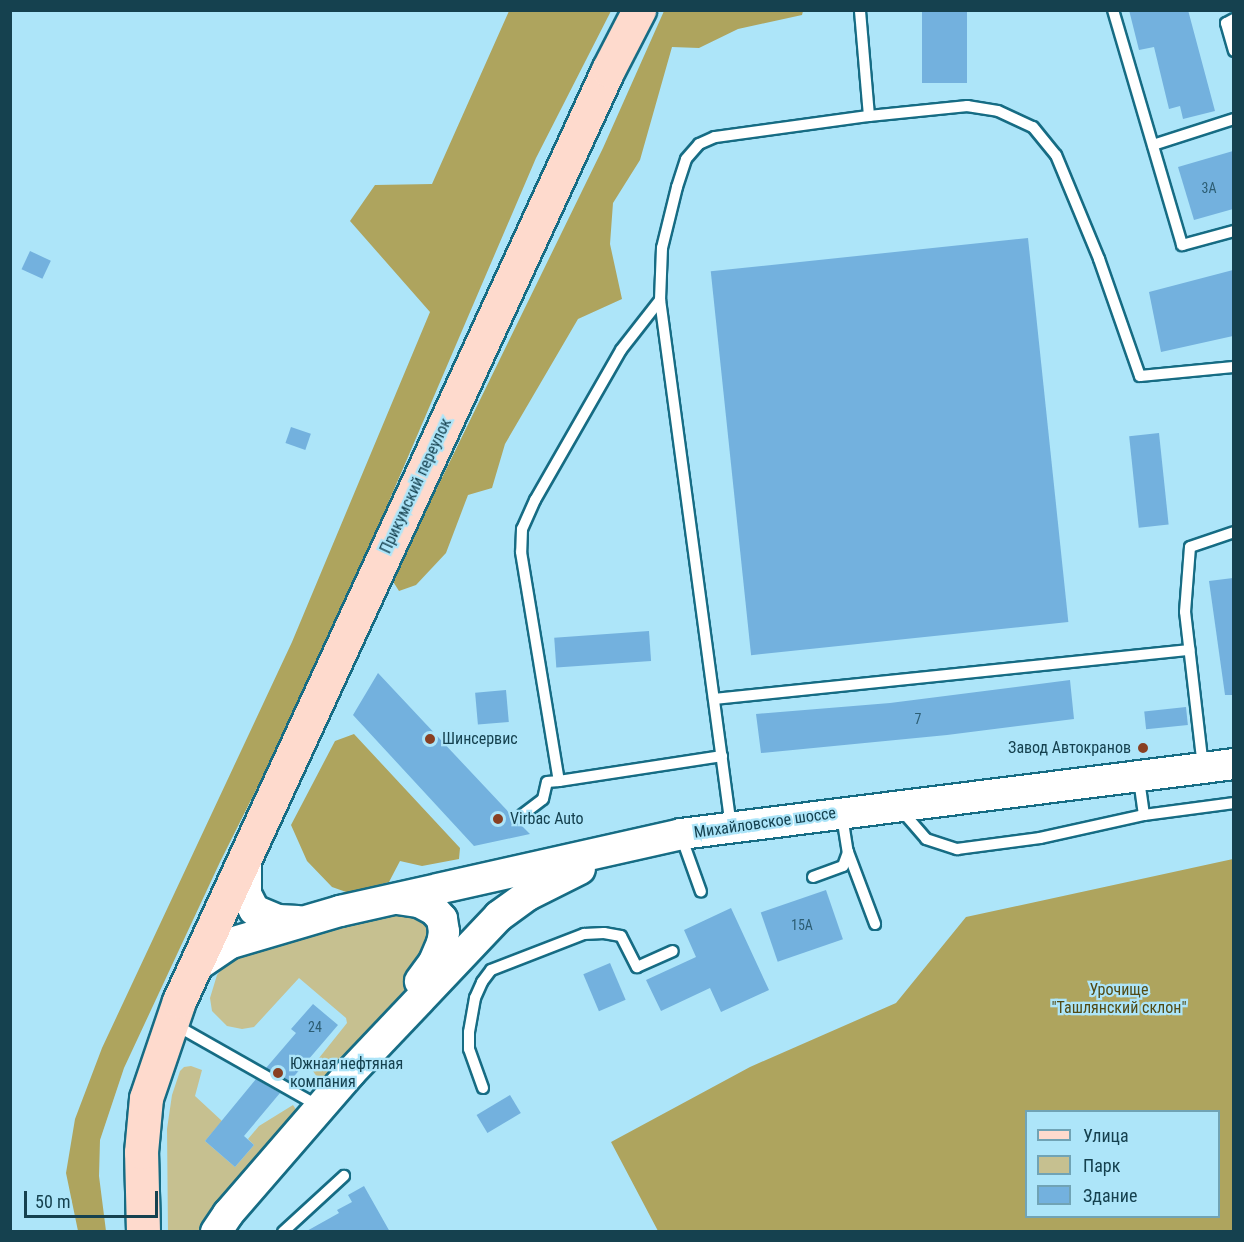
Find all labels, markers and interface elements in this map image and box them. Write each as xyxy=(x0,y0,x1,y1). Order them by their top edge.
house number: 3А xyxy=(1202,180,1216,196)
street label: Прикумский переулок xyxy=(376,415,456,557)
house number: 7 xyxy=(915,711,921,727)
place label: Шинсервис xyxy=(442,729,518,749)
marker: Шинсервис xyxy=(423,732,437,746)
place label: Завод Автокранов xyxy=(1008,738,1131,758)
marker: Завод Автокранов xyxy=(1136,741,1150,755)
street label: Михайловское шоссе xyxy=(693,804,837,842)
place label: Virbac Auto xyxy=(510,809,584,829)
marker: Virbac Auto xyxy=(491,812,505,826)
house number: 15А xyxy=(791,917,813,933)
park label: Урочище "Ташлянский склон" xyxy=(1051,980,1187,1018)
house number: 24 xyxy=(308,1019,322,1035)
place label: Южная нефтяная компания xyxy=(290,1054,403,1092)
marker: Южная нефтяная компания xyxy=(271,1066,285,1080)
legend xyxy=(1025,1110,1220,1218)
text: Улица xyxy=(1083,1125,1129,1146)
text: Парк xyxy=(1083,1155,1120,1176)
scale bar xyxy=(27,1179,160,1217)
text: Здание xyxy=(1083,1185,1137,1206)
text: 50 m xyxy=(35,1191,70,1212)

